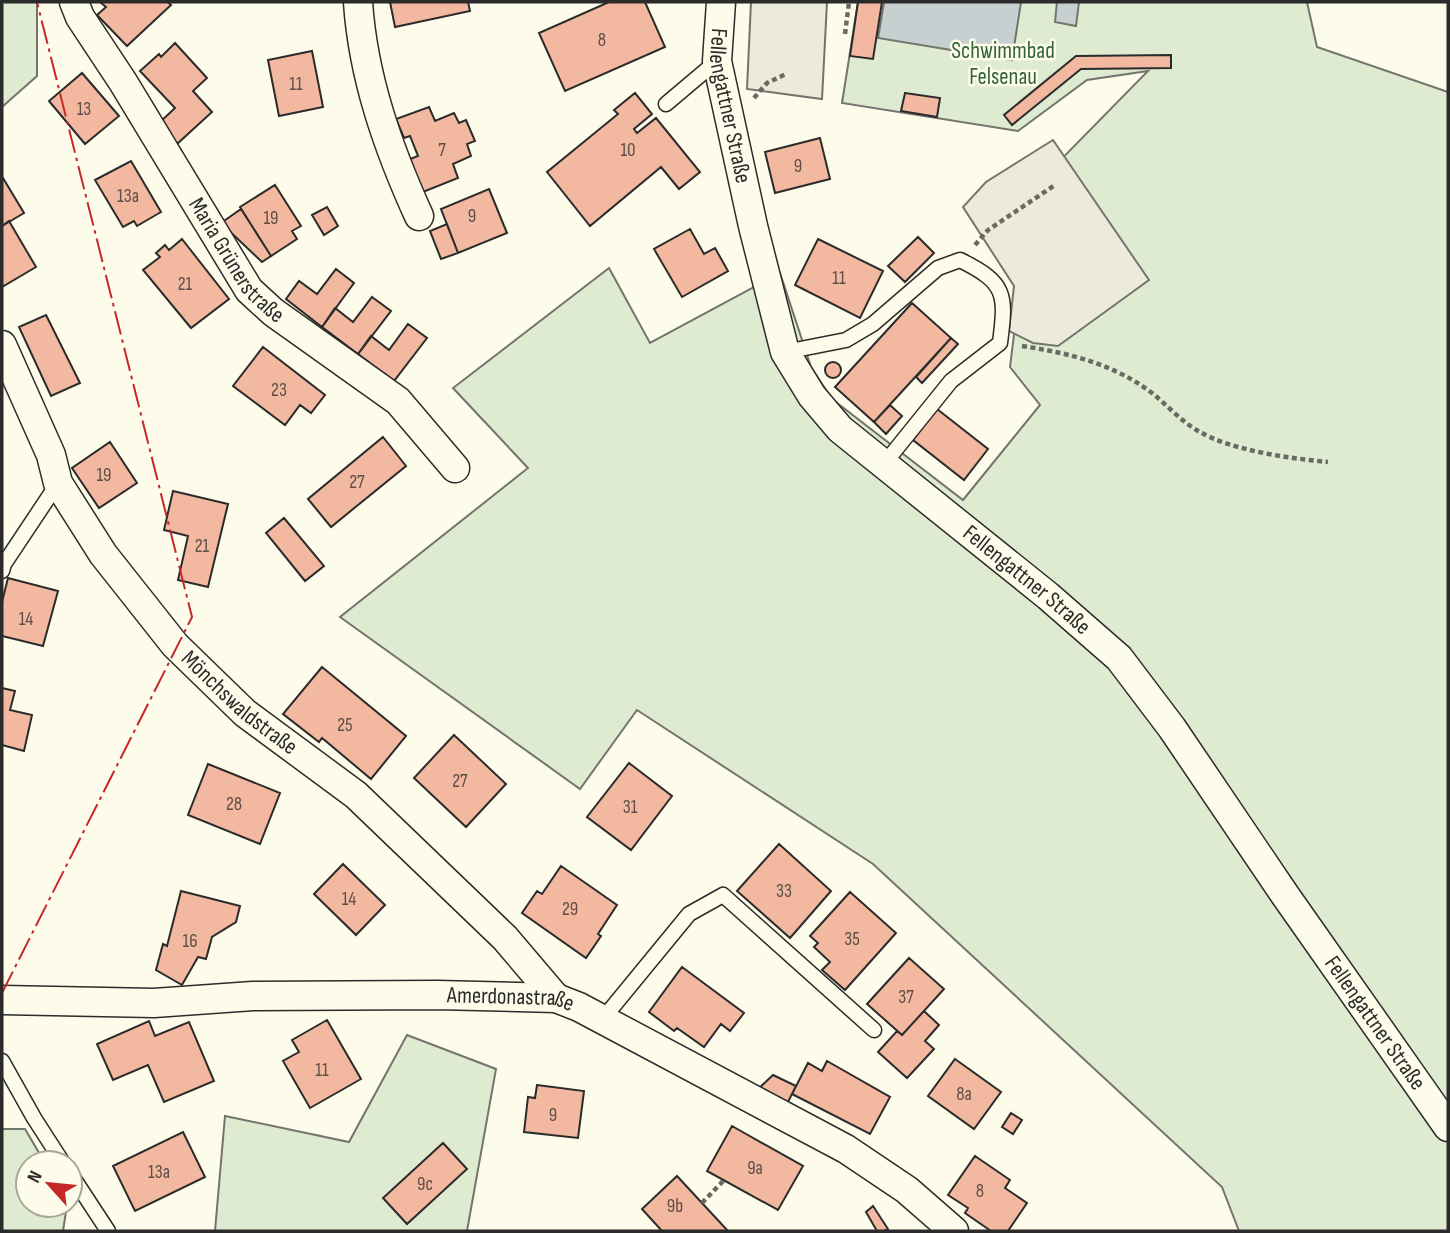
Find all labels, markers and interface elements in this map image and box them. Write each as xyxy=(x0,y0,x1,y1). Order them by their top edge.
street label: Fellengattner Straße xyxy=(703,27,757,186)
house number: 8 xyxy=(598,29,606,52)
park label: Schwimmbad Felsenau xyxy=(951,37,1055,91)
house number: 11 xyxy=(289,73,303,96)
house number: 13 xyxy=(77,98,91,121)
house number: 7 xyxy=(438,139,446,162)
house number: 10 xyxy=(620,139,636,162)
house number: 9 xyxy=(794,155,802,178)
house number: 13a xyxy=(117,185,139,208)
street label: Maria Grünerstraße xyxy=(182,193,290,329)
house number: 9 xyxy=(468,205,476,228)
house number: 19 xyxy=(263,207,279,230)
house number: 11 xyxy=(832,267,846,290)
house number: 21 xyxy=(178,273,193,296)
house number: 23 xyxy=(271,379,287,402)
house number: 19 xyxy=(96,464,112,487)
house number: 27 xyxy=(349,471,365,494)
street label: Fellengattner Straße xyxy=(957,519,1096,641)
house number: 21 xyxy=(195,535,210,558)
house number: 14 xyxy=(19,608,33,631)
street label: Mönchswaldstraße xyxy=(175,645,303,761)
house number: 25 xyxy=(337,714,353,737)
house number: 27 xyxy=(452,770,468,793)
house number: 28 xyxy=(226,793,242,816)
house number: 31 xyxy=(623,796,638,819)
house number: 33 xyxy=(776,880,792,903)
house number: 14 xyxy=(342,888,356,911)
house number: 29 xyxy=(562,898,578,921)
house number: 35 xyxy=(844,928,860,951)
house number: 16 xyxy=(183,930,197,953)
street label: Fellengattner Straße xyxy=(1318,951,1432,1096)
street label: Amerdonastraße xyxy=(446,981,578,1018)
house number: 37 xyxy=(898,986,914,1009)
house number: 11 xyxy=(315,1059,329,1082)
house number: 8a xyxy=(956,1083,972,1106)
house number: 9 xyxy=(549,1104,557,1127)
north arrow xyxy=(14,1149,84,1219)
house number: 9a xyxy=(747,1157,763,1180)
house number: 13a xyxy=(148,1161,170,1184)
text: N xyxy=(23,1167,48,1187)
house number: 9c xyxy=(417,1173,433,1196)
house number: 8 xyxy=(976,1180,984,1203)
house number: 9b xyxy=(667,1195,683,1218)

